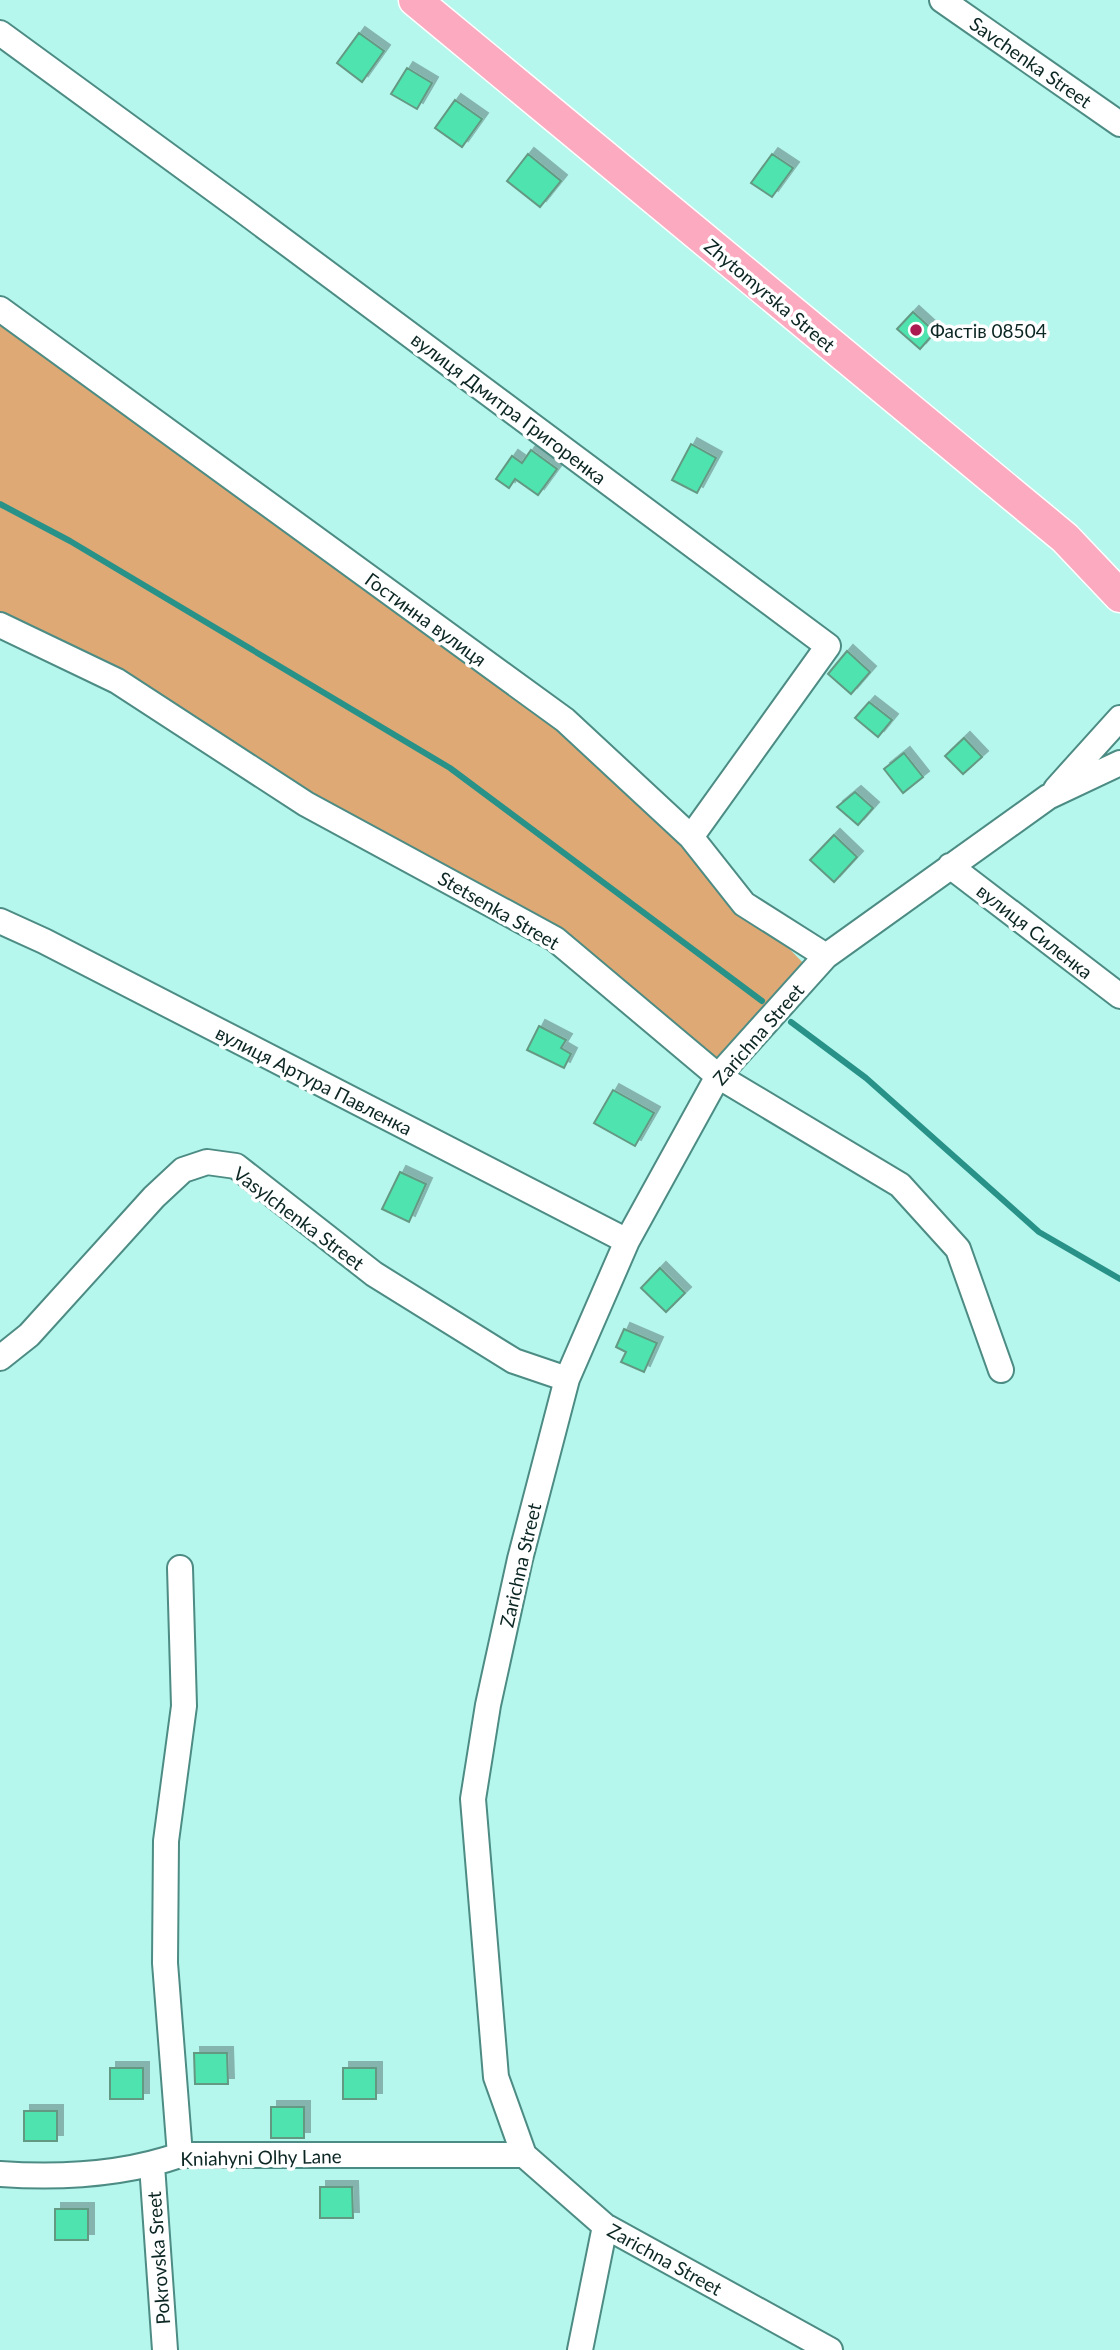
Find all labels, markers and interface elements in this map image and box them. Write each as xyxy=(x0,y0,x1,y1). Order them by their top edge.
street label: Savchenka Street xyxy=(966,11,1096,113)
street label: Zhytomyrska Street xyxy=(700,234,840,356)
place label: Фастів 08504 xyxy=(930,319,1047,342)
marker: Фастів 08504 xyxy=(908,322,924,338)
street label: вулиця Дмитра Григоренка xyxy=(407,327,611,489)
street label: Гостинна вулиця xyxy=(361,567,491,671)
street label: Stetsenka Street xyxy=(434,866,564,954)
street label: вулиця Силенка xyxy=(973,879,1097,983)
street label: Zarichna Street xyxy=(708,978,808,1089)
street label: вулиця Артура Павленка xyxy=(212,1020,416,1140)
street label: Vasylchenka Street xyxy=(229,1161,369,1275)
street label: Zarichna Street xyxy=(495,1500,546,1629)
street label: Kniahyni Olhy Lane xyxy=(180,2144,342,2170)
street label: Pokrovska Sreet xyxy=(142,2190,174,2325)
street label: Zarichna Street xyxy=(604,2218,726,2300)

